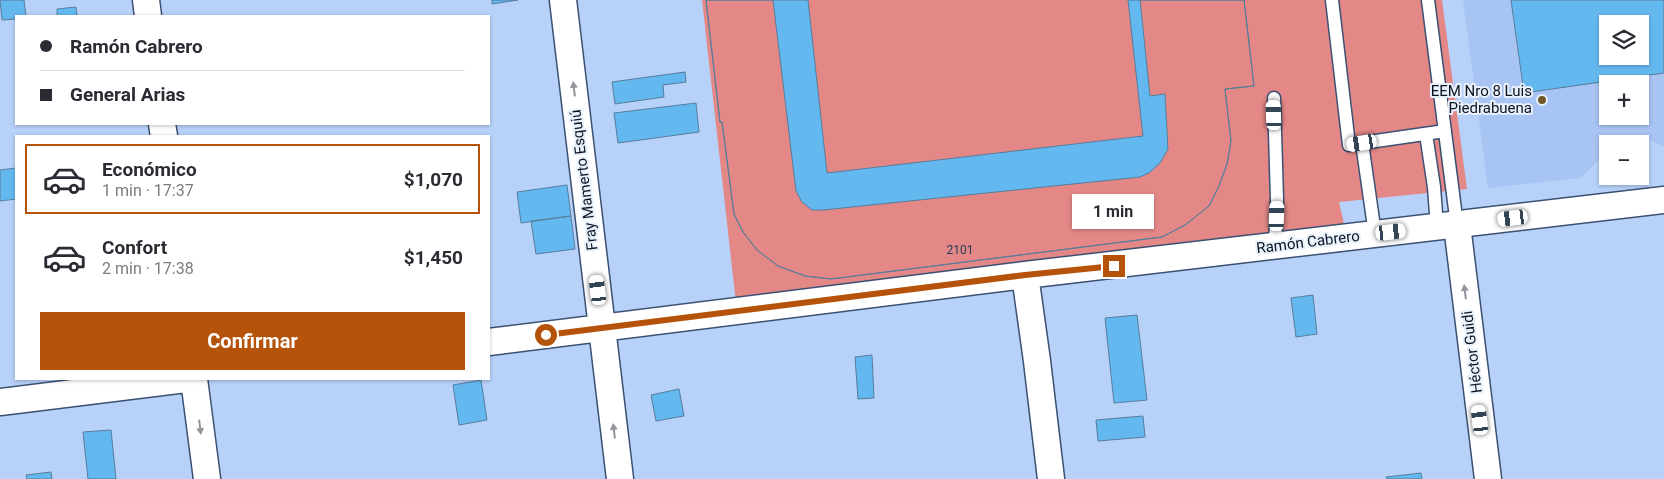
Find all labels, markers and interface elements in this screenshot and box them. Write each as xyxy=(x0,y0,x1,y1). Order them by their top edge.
map controls xyxy=(1599,15,1649,185)
button: layers xyxy=(1599,15,1649,65)
text: Ramón Cabrero xyxy=(70,35,203,58)
button: + xyxy=(1599,75,1649,125)
one-way arrow xyxy=(570,81,578,97)
place label: EEM Nro 8 Luis Piedrabuena xyxy=(1431,82,1532,117)
text: General Arias xyxy=(70,83,185,106)
marker: EEM Nro 8 Luis Piedrabuena xyxy=(1536,94,1548,106)
car xyxy=(1265,100,1282,130)
street label: Fray Mamerto Esquiú xyxy=(566,109,602,251)
car xyxy=(1346,133,1377,153)
button: − xyxy=(1599,135,1649,185)
icon: car xyxy=(42,157,87,202)
text: Económico xyxy=(102,158,197,181)
text: $1,070 xyxy=(404,168,463,191)
text: 1 min · 17:37 xyxy=(102,181,194,200)
callout: 1 min xyxy=(1073,194,1155,228)
car xyxy=(1268,201,1285,231)
text: 1 min xyxy=(1093,202,1133,221)
car xyxy=(1497,209,1528,227)
car xyxy=(1375,223,1406,241)
street label: Ramón Cabrero xyxy=(1255,227,1361,257)
icon: car xyxy=(42,235,87,280)
text: Confort xyxy=(102,236,167,259)
house number: 2101 xyxy=(947,243,973,257)
text: $1,450 xyxy=(404,246,463,269)
route end xyxy=(1103,255,1125,277)
text: 2 min · 17:38 xyxy=(102,259,194,278)
car xyxy=(588,274,607,306)
one-way arrow xyxy=(1461,283,1469,299)
street label: Héctor Guidi xyxy=(1458,310,1486,394)
button: Confirmar xyxy=(40,312,465,370)
route start xyxy=(535,324,557,346)
car xyxy=(1470,404,1489,436)
one-way arrow xyxy=(196,419,204,435)
one-way arrow xyxy=(610,422,618,438)

